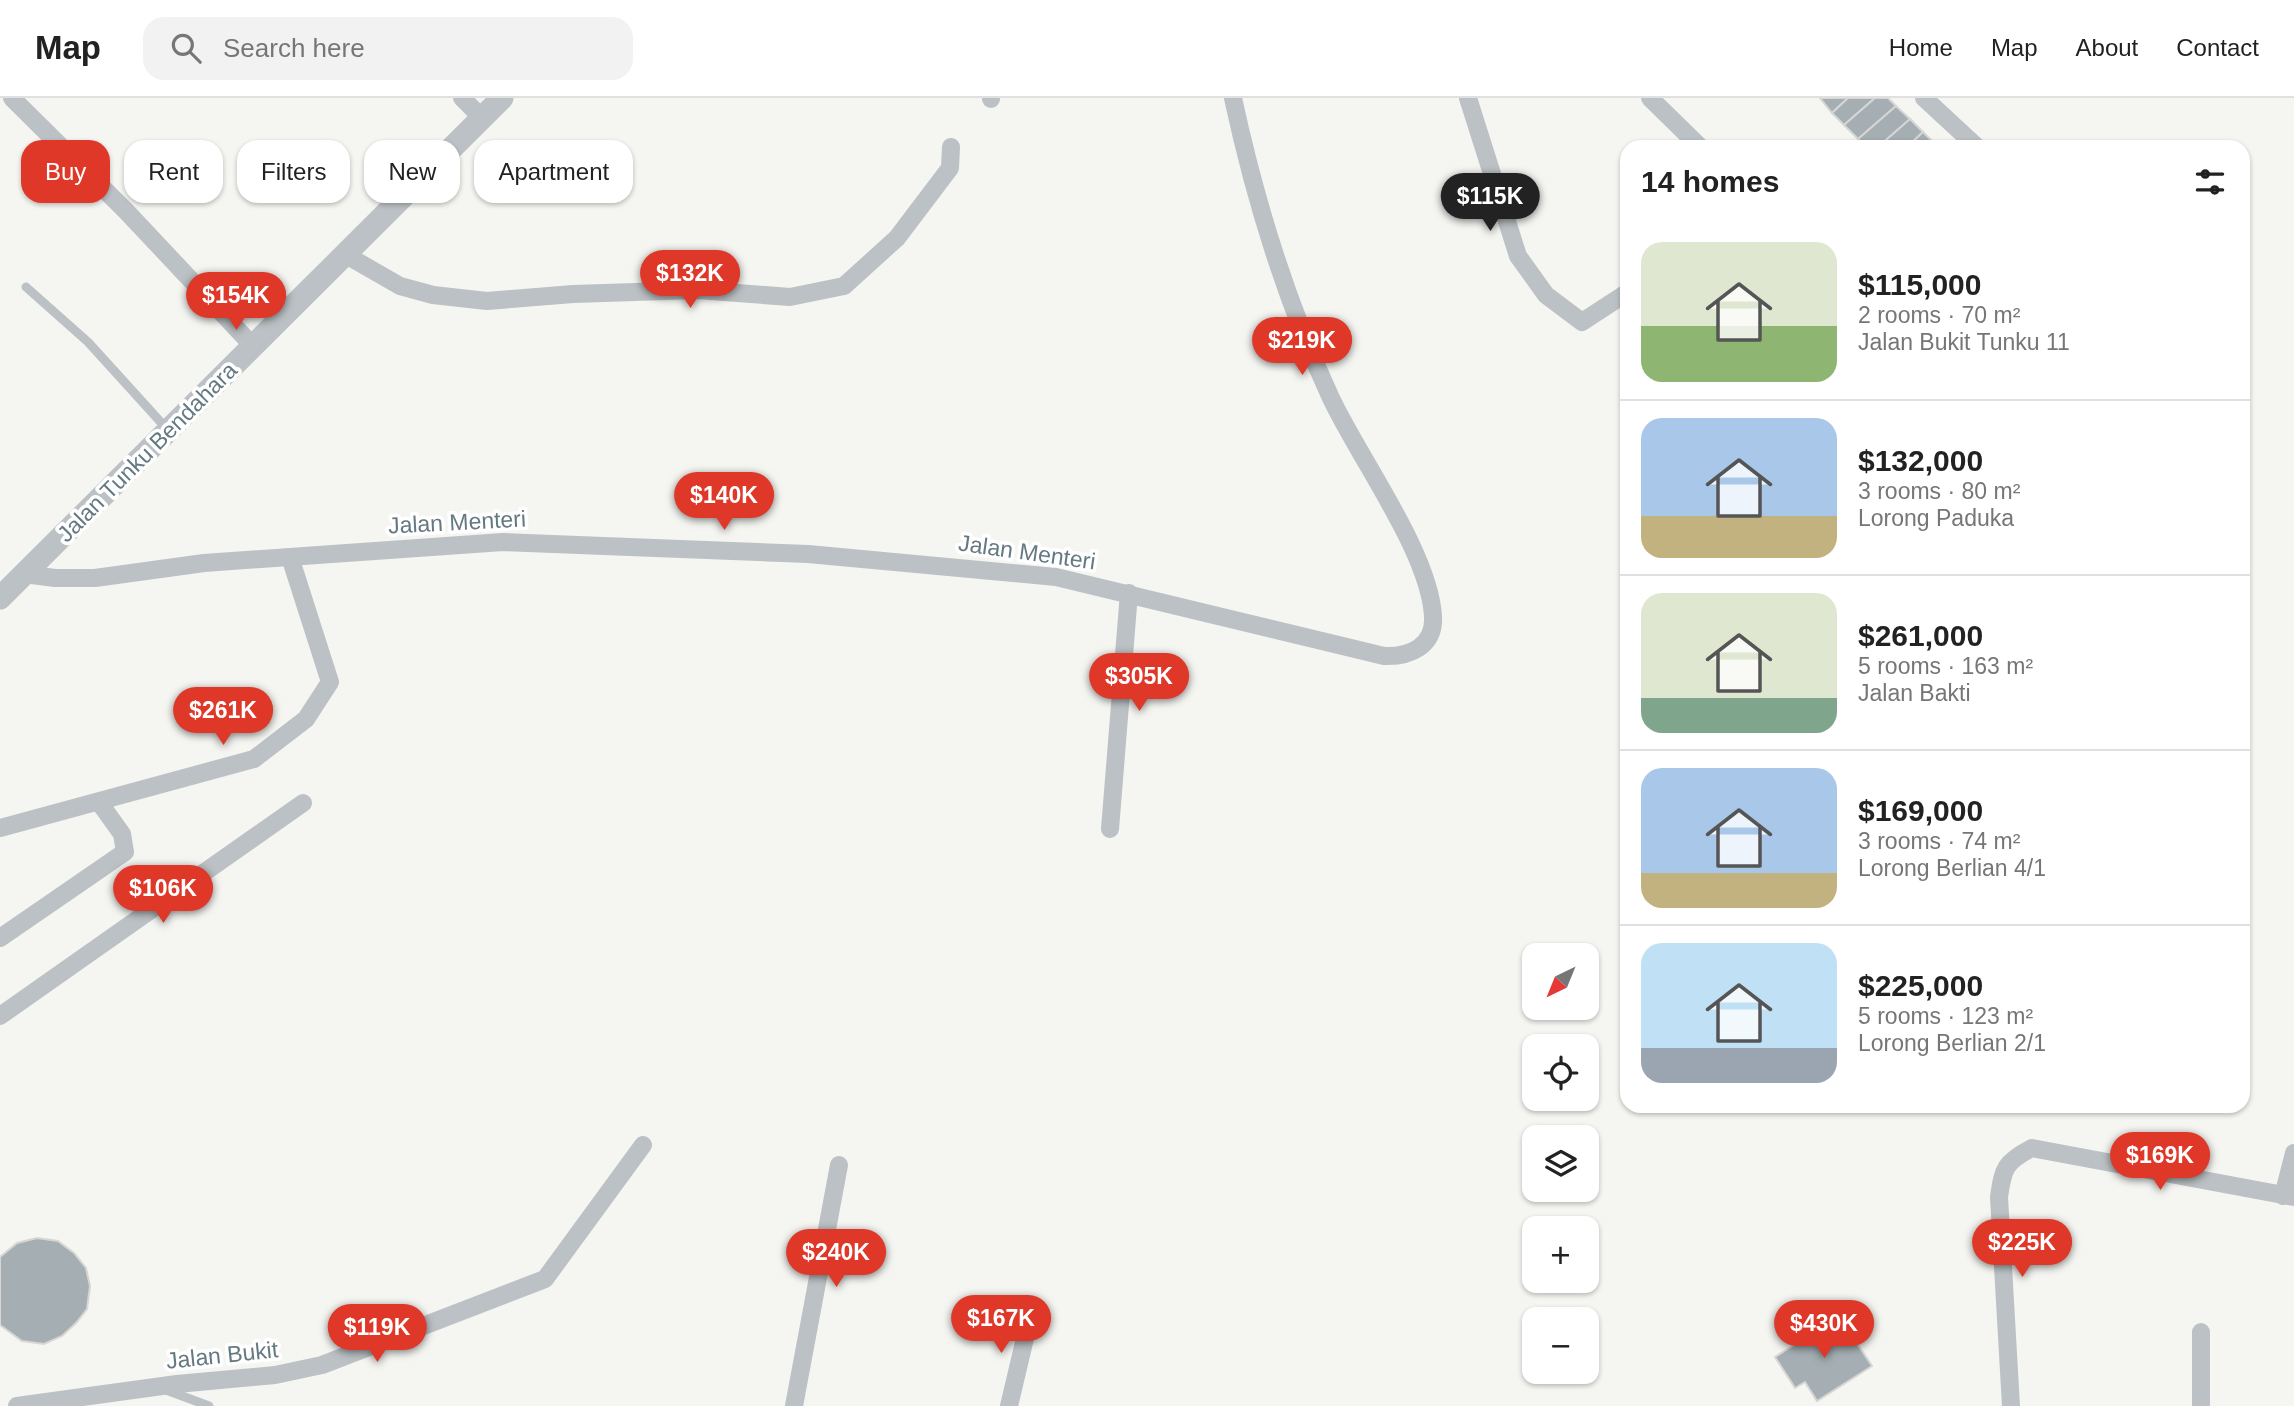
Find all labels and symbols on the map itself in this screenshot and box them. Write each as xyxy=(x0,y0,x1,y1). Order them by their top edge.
pin: $115K xyxy=(1441,174,1539,233)
pin: $132K xyxy=(641,250,739,310)
pin: $154K xyxy=(187,272,285,332)
pin: $219K xyxy=(1253,317,1351,377)
street label: Jalan Tunku Bendahara xyxy=(52,357,242,547)
pin: $140K xyxy=(675,472,773,532)
street label: Jalan Menteri xyxy=(387,505,527,539)
street label: Jalan Menteri xyxy=(957,530,1097,574)
pin: $305K xyxy=(1090,654,1188,713)
pin: $261K xyxy=(174,688,272,747)
pin: $106K xyxy=(114,866,212,925)
north arrow xyxy=(1522,943,1600,1020)
pin: $169K xyxy=(2111,1132,2209,1192)
pin: $225K xyxy=(1973,1220,2071,1279)
pin: $240K xyxy=(787,1230,885,1289)
pin: $167K xyxy=(952,1296,1050,1355)
pin: $430K xyxy=(1775,1300,1873,1360)
pin: $119K xyxy=(328,1304,426,1364)
street label: Jalan Bukit xyxy=(165,1336,280,1374)

